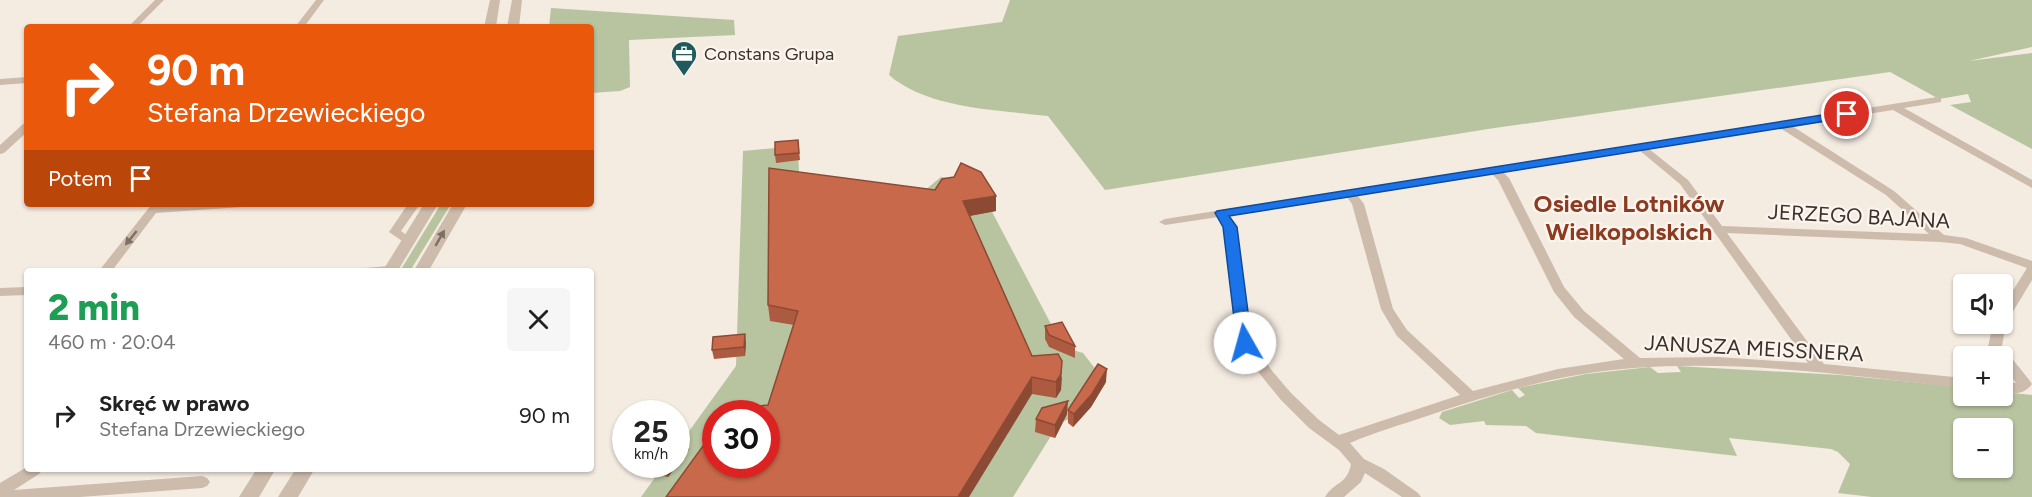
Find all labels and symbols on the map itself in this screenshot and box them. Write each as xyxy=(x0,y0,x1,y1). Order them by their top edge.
office icon: Constans Grupa xyxy=(669,39,699,77)
place label: Constans Grupa xyxy=(704,43,834,65)
pin xyxy=(1821,88,1872,139)
district label: Osiedle Lotników Wielkopolskich xyxy=(1534,189,1725,246)
street label: JERZEGO BAJANA xyxy=(1767,199,1951,233)
one-way arrow xyxy=(125,230,138,246)
one-way arrow xyxy=(434,230,445,246)
position arrow xyxy=(1213,311,1277,375)
street label: JANUSZA MEISSNERA xyxy=(1644,330,1864,366)
speed limit sign: 30 xyxy=(702,400,780,478)

